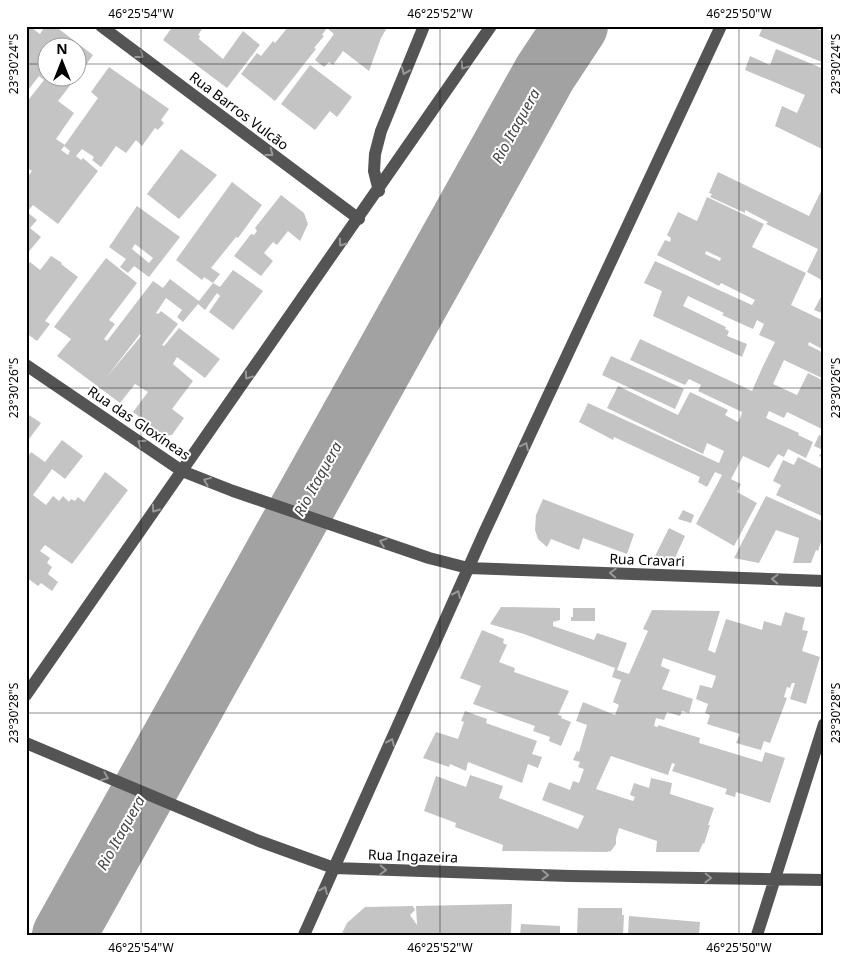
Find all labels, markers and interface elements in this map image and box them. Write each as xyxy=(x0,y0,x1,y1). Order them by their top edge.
text: 46°25'54"W xyxy=(108,5,174,22)
text: 46°25'52"W xyxy=(407,5,473,22)
text: 46°25'50"W xyxy=(706,5,772,22)
text: 23°30'24"S xyxy=(5,33,22,94)
text: 23°30'24"S xyxy=(827,33,844,94)
north arrow xyxy=(38,38,88,88)
text: N xyxy=(56,39,68,58)
one-way arrow xyxy=(134,50,143,58)
one-way arrow xyxy=(461,61,470,70)
one-way arrow xyxy=(401,66,412,75)
street label: Rua Barros Vulcão xyxy=(186,67,293,154)
water label: Rio Itaquera xyxy=(486,84,544,166)
one-way arrow xyxy=(264,147,274,156)
one-way arrow xyxy=(339,237,348,247)
text: 23°30'26"S xyxy=(5,357,22,418)
text: 23°30'26"S xyxy=(827,357,844,418)
one-way arrow xyxy=(245,370,254,380)
street label: Rua das Gloxíneas xyxy=(84,381,194,464)
water label: Rio Itaquera xyxy=(288,437,346,519)
one-way arrow xyxy=(137,440,147,449)
one-way arrow xyxy=(518,442,529,451)
one-way arrow xyxy=(204,477,212,487)
one-way arrow xyxy=(152,503,161,513)
one-way arrow xyxy=(379,538,387,548)
street label: Rua Cravari xyxy=(609,549,685,570)
one-way arrow xyxy=(608,568,616,579)
one-way arrow xyxy=(771,574,779,585)
one-way arrow xyxy=(451,590,462,599)
text: 23°30'28"S xyxy=(5,682,22,743)
text: 23°30'28"S xyxy=(827,682,844,743)
one-way arrow xyxy=(384,738,395,747)
one-way arrow xyxy=(100,771,109,781)
water label: Rio Itaquera xyxy=(91,791,149,873)
street label: Rua Ingazeira xyxy=(368,844,458,867)
one-way arrow xyxy=(379,864,387,875)
one-way arrow xyxy=(542,870,549,880)
one-way arrow xyxy=(704,873,712,884)
one-way arrow xyxy=(318,886,329,895)
text: 46°25'54"W xyxy=(108,939,174,956)
text: 46°25'52"W xyxy=(407,939,473,956)
text: 46°25'50"W xyxy=(706,939,772,956)

